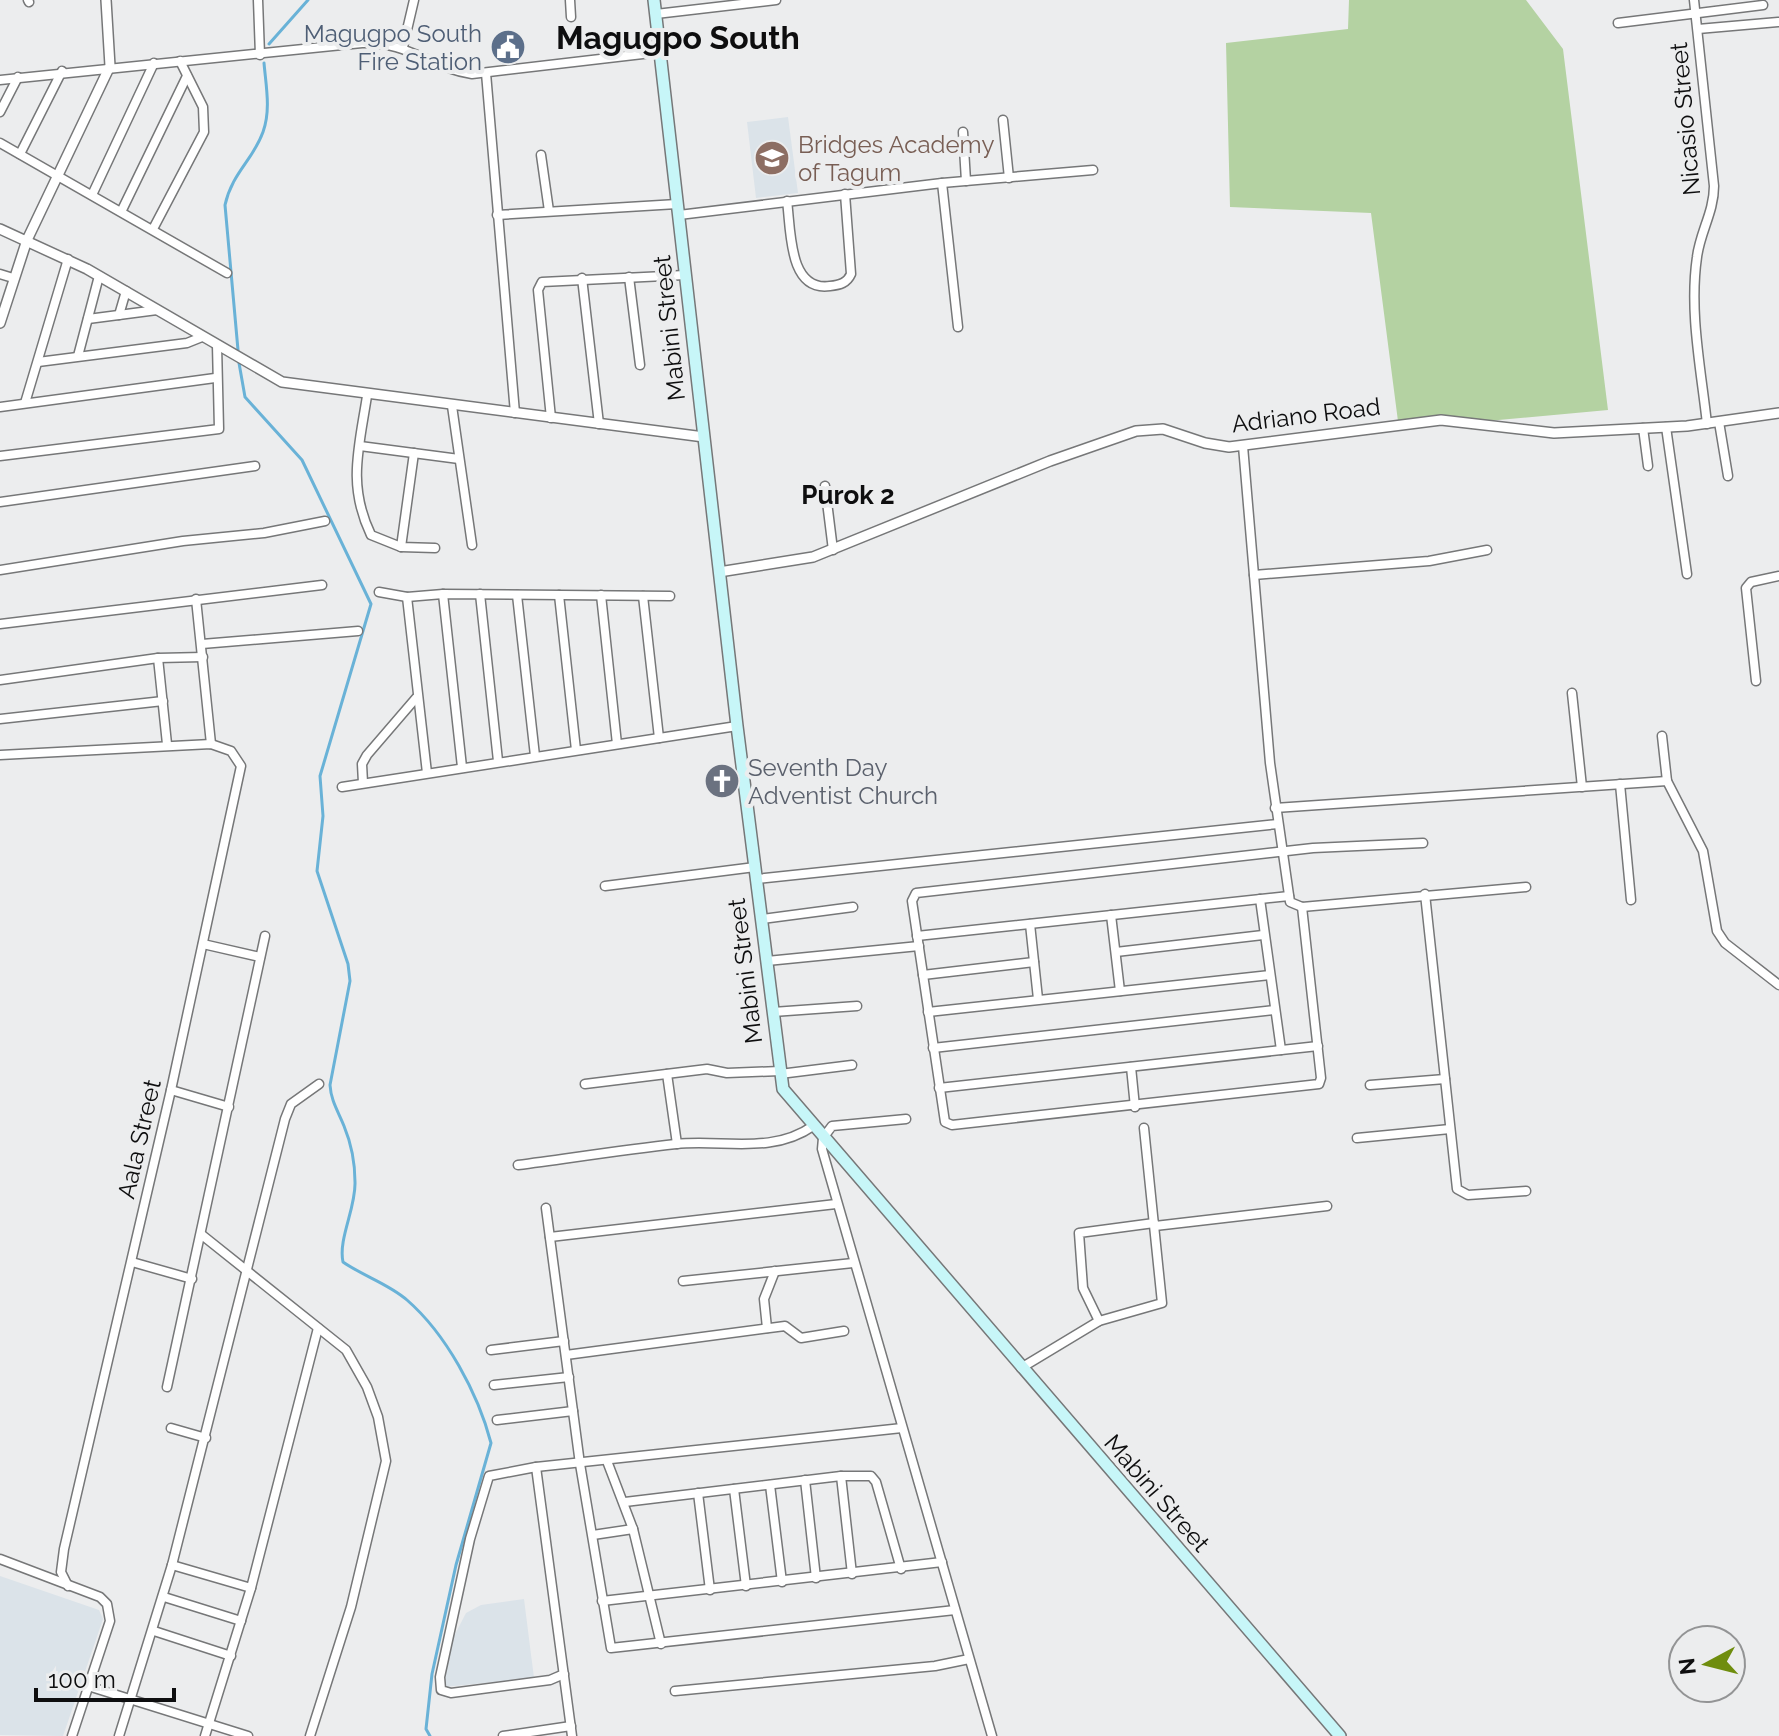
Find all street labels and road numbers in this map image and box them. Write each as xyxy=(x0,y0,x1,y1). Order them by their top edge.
street label: Nicasio Street xyxy=(1664,41,1706,197)
street label: Mabini Street xyxy=(647,254,691,402)
street label: Adriano Road xyxy=(1230,391,1382,439)
street label: Mabini Street xyxy=(722,897,768,1045)
street label: Aala Street xyxy=(111,1077,167,1201)
street label: Mabini Street xyxy=(1098,1428,1216,1558)

